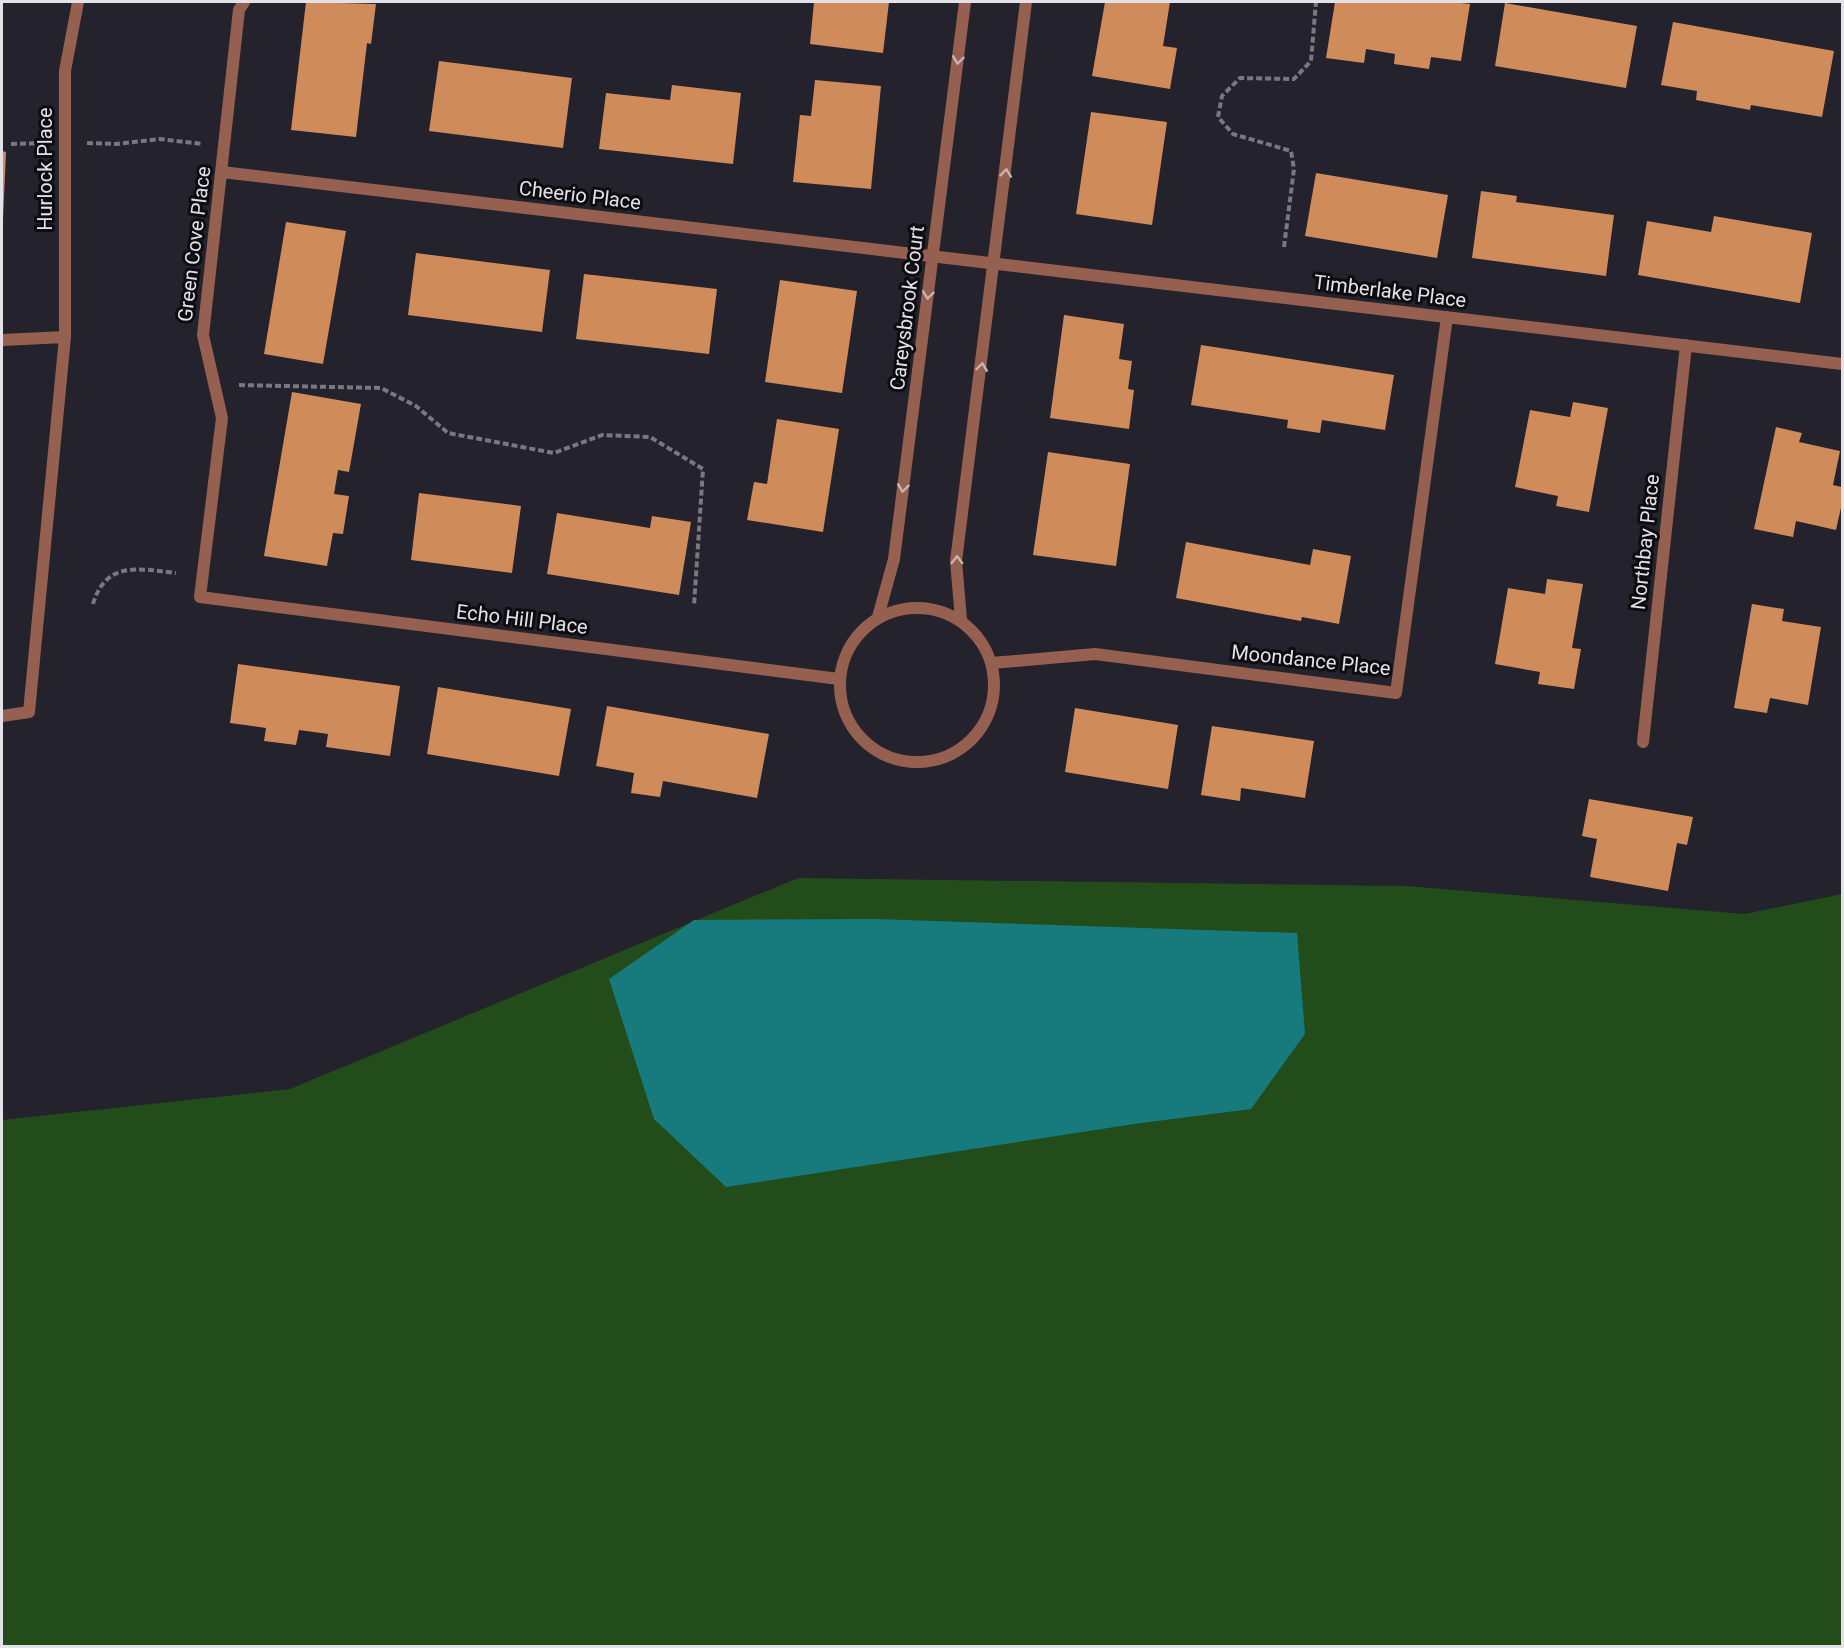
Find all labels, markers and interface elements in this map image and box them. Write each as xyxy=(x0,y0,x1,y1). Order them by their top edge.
one-way arrow xyxy=(952,55,964,64)
street label: Hurlock Place xyxy=(33,107,57,231)
street label: Green Cove Place xyxy=(173,165,215,323)
one-way arrow xyxy=(999,169,1012,178)
street label: Cheerio Place xyxy=(518,176,642,214)
street label: Careysbrook Court xyxy=(885,224,929,392)
street label: Timberlake Place xyxy=(1312,270,1468,312)
one-way arrow xyxy=(923,290,935,299)
one-way arrow xyxy=(975,362,987,371)
street label: Northbay Place xyxy=(1626,473,1664,611)
one-way arrow xyxy=(897,483,910,493)
one-way arrow xyxy=(951,556,964,565)
street label: Echo Hill Place xyxy=(455,599,589,639)
street label: Moondance Place xyxy=(1230,640,1392,680)

